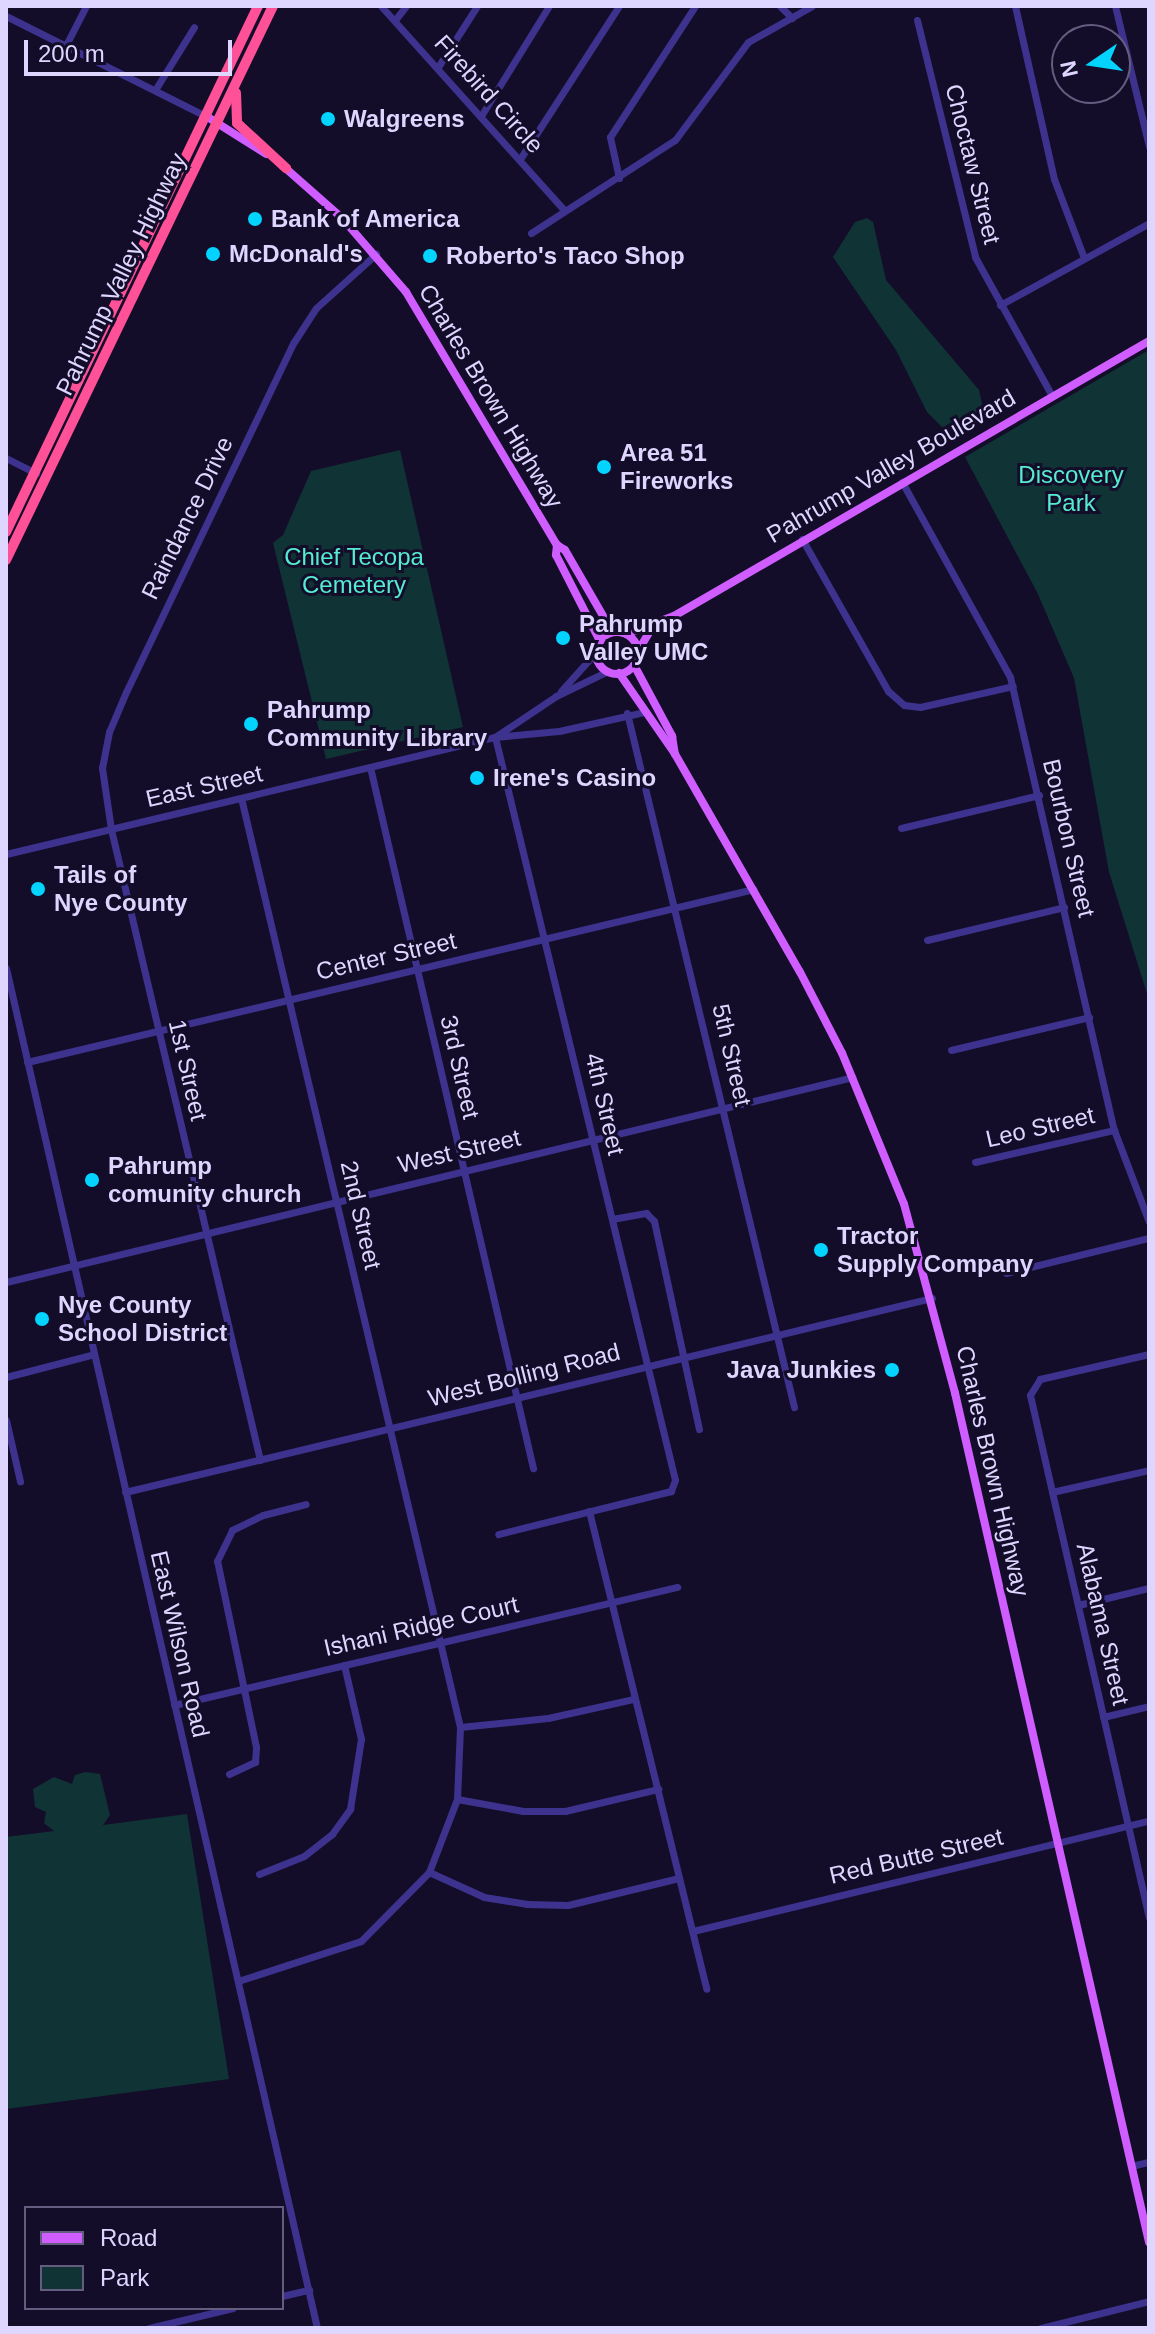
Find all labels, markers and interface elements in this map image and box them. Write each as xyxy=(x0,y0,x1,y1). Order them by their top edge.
scale bar xyxy=(28,24,236,74)
north arrow xyxy=(1051,24,1131,104)
street label: Firebird Circle xyxy=(428,29,550,159)
text: 200 m xyxy=(38,40,105,67)
text: N xyxy=(1055,59,1083,80)
street label: Choctaw Street xyxy=(939,81,1007,247)
place label: Walgreens xyxy=(344,105,464,133)
marker: Walgreens xyxy=(319,110,337,128)
street label: Pahrump Valley Highway xyxy=(50,148,192,400)
place label: Bank of America xyxy=(271,205,460,233)
marker: Bank of America xyxy=(246,210,264,228)
place label: McDonald's xyxy=(229,240,363,268)
place label: Roberto's Taco Shop xyxy=(446,242,685,270)
marker: McDonald's xyxy=(204,245,222,263)
marker: Roberto's Taco Shop xyxy=(421,247,439,265)
street label: Charles Brown Highway xyxy=(413,279,569,513)
street label: Pahrump Valley Boulevard xyxy=(762,383,1020,549)
street label: Raindance Drive xyxy=(135,432,239,604)
place label: Area 51 Fireworks xyxy=(620,439,733,495)
marker: Area 51 Fireworks xyxy=(595,458,613,476)
park label: Discovery Park xyxy=(1018,461,1124,517)
park label: Chief Tecopa Cemetery xyxy=(284,543,424,599)
place label: Pahrump Valley UMC xyxy=(579,610,708,666)
marker: Pahrump Valley UMC xyxy=(554,629,572,647)
place label: Pahrump Community Library xyxy=(267,696,487,752)
marker: Pahrump Community Library xyxy=(242,715,260,733)
street label: Bourbon Street xyxy=(1037,756,1101,920)
street label: East Street xyxy=(143,759,265,813)
place label: Irene's Casino xyxy=(493,764,656,792)
marker: Irene's Casino xyxy=(468,769,486,787)
place label: Tails of Nye County xyxy=(54,861,187,917)
marker: Tails of Nye County xyxy=(29,880,47,898)
street label: Center Street xyxy=(313,926,459,986)
street label: 5th Street xyxy=(706,1001,758,1109)
street label: 3rd Street xyxy=(434,1012,486,1122)
street label: 1st Street xyxy=(162,1017,214,1123)
street label: 4th Street xyxy=(579,1050,631,1158)
street label: Leo Street xyxy=(983,1101,1097,1153)
street label: West Street xyxy=(395,1123,523,1179)
place label: Pahrump comunity church xyxy=(108,1152,301,1208)
street label: 2nd Street xyxy=(335,1158,387,1272)
marker: Pahrump comunity church xyxy=(83,1171,101,1189)
place label: Tractor Supply Company xyxy=(837,1222,1033,1278)
marker: Tractor Supply Company xyxy=(812,1241,830,1259)
place label: Nye County School District xyxy=(58,1291,227,1347)
marker: Nye County School District xyxy=(33,1310,51,1328)
street label: West Bolling Road xyxy=(425,1337,623,1413)
street label: Charles Brown Highway xyxy=(950,1343,1036,1599)
place label: Java Junkies xyxy=(727,1356,876,1384)
marker: Java Junkies xyxy=(883,1361,901,1379)
street label: Alabama Street xyxy=(1070,1540,1136,1708)
street label: East Wilson Road xyxy=(145,1548,215,1740)
street label: Ishani Ridge Court xyxy=(321,1590,521,1662)
street label: Red Butte Street xyxy=(826,1822,1006,1890)
legend xyxy=(24,2206,284,2310)
text: Road xyxy=(100,2224,157,2251)
text: Park xyxy=(100,2264,149,2291)

